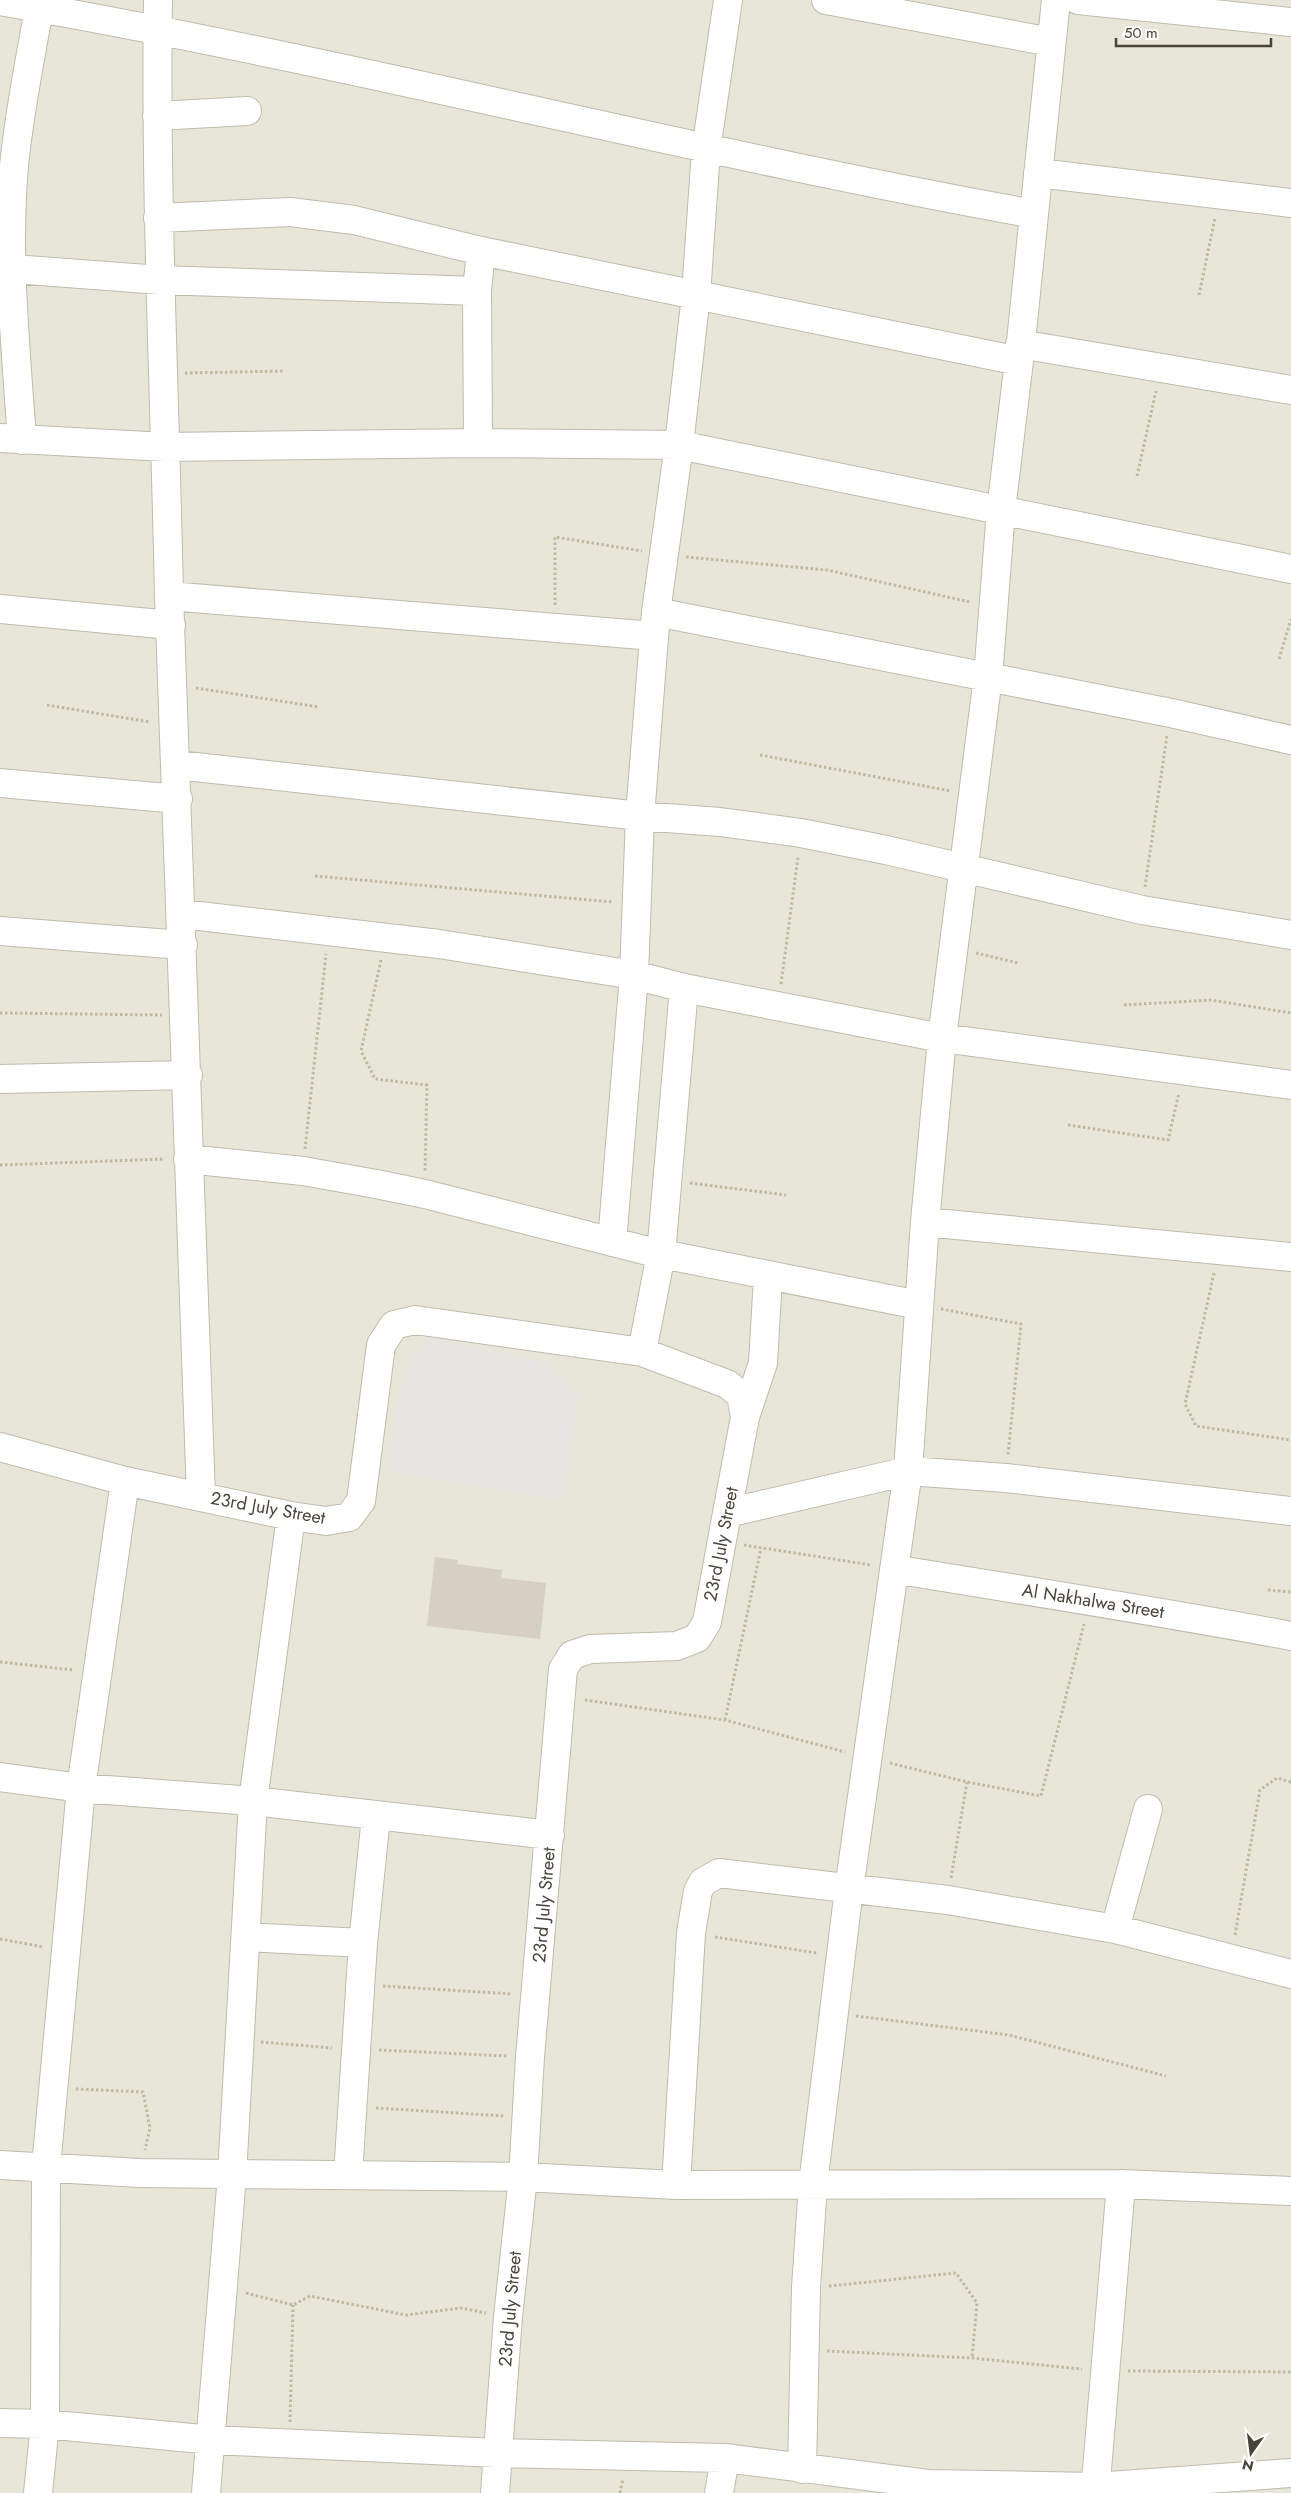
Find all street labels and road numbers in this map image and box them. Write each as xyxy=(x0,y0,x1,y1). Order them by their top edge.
street label: 23rd July Street xyxy=(697,1484,745,1603)
street label: 23rd July Street xyxy=(209,1485,328,1531)
street label: Al Nakhalwa Street xyxy=(1020,1577,1167,1625)
street label: 23rd July Street xyxy=(526,1845,562,1964)
street label: 23rd July Street xyxy=(492,2249,528,2368)

